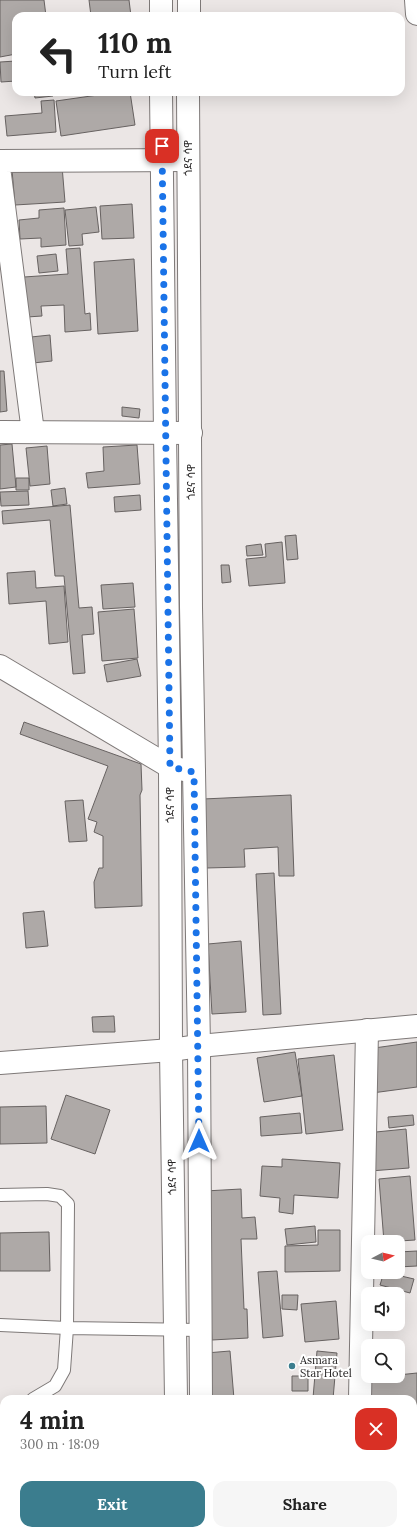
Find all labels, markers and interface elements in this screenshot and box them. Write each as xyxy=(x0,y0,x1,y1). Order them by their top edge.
text: 110 m xyxy=(98,25,172,61)
icon: left xyxy=(32,28,84,80)
text: Turn left xyxy=(98,60,171,83)
pin xyxy=(145,129,179,163)
icon: arrive xyxy=(151,135,173,157)
street label: ጎደና ሳዋ xyxy=(181,140,195,176)
street label: ጎደና ሳዋ xyxy=(184,464,198,500)
street label: ጎደና ሳዋ xyxy=(163,787,177,823)
position arrow xyxy=(178,1120,220,1162)
street label: ጎደና ሳዋ xyxy=(165,1159,179,1195)
north arrow xyxy=(361,1235,405,1279)
map controls xyxy=(361,1235,405,1383)
button: sound xyxy=(361,1287,405,1331)
button: search xyxy=(361,1339,405,1383)
place label: Asmara Star Hotel xyxy=(299,1353,352,1380)
marker: Asmara Star Hotel xyxy=(287,1361,297,1371)
text: 4 min xyxy=(20,1405,85,1436)
button: close xyxy=(355,1408,397,1450)
text: 300 m · 18:09 xyxy=(20,1436,99,1453)
button: Exit xyxy=(20,1481,205,1527)
button: Share xyxy=(213,1481,397,1527)

